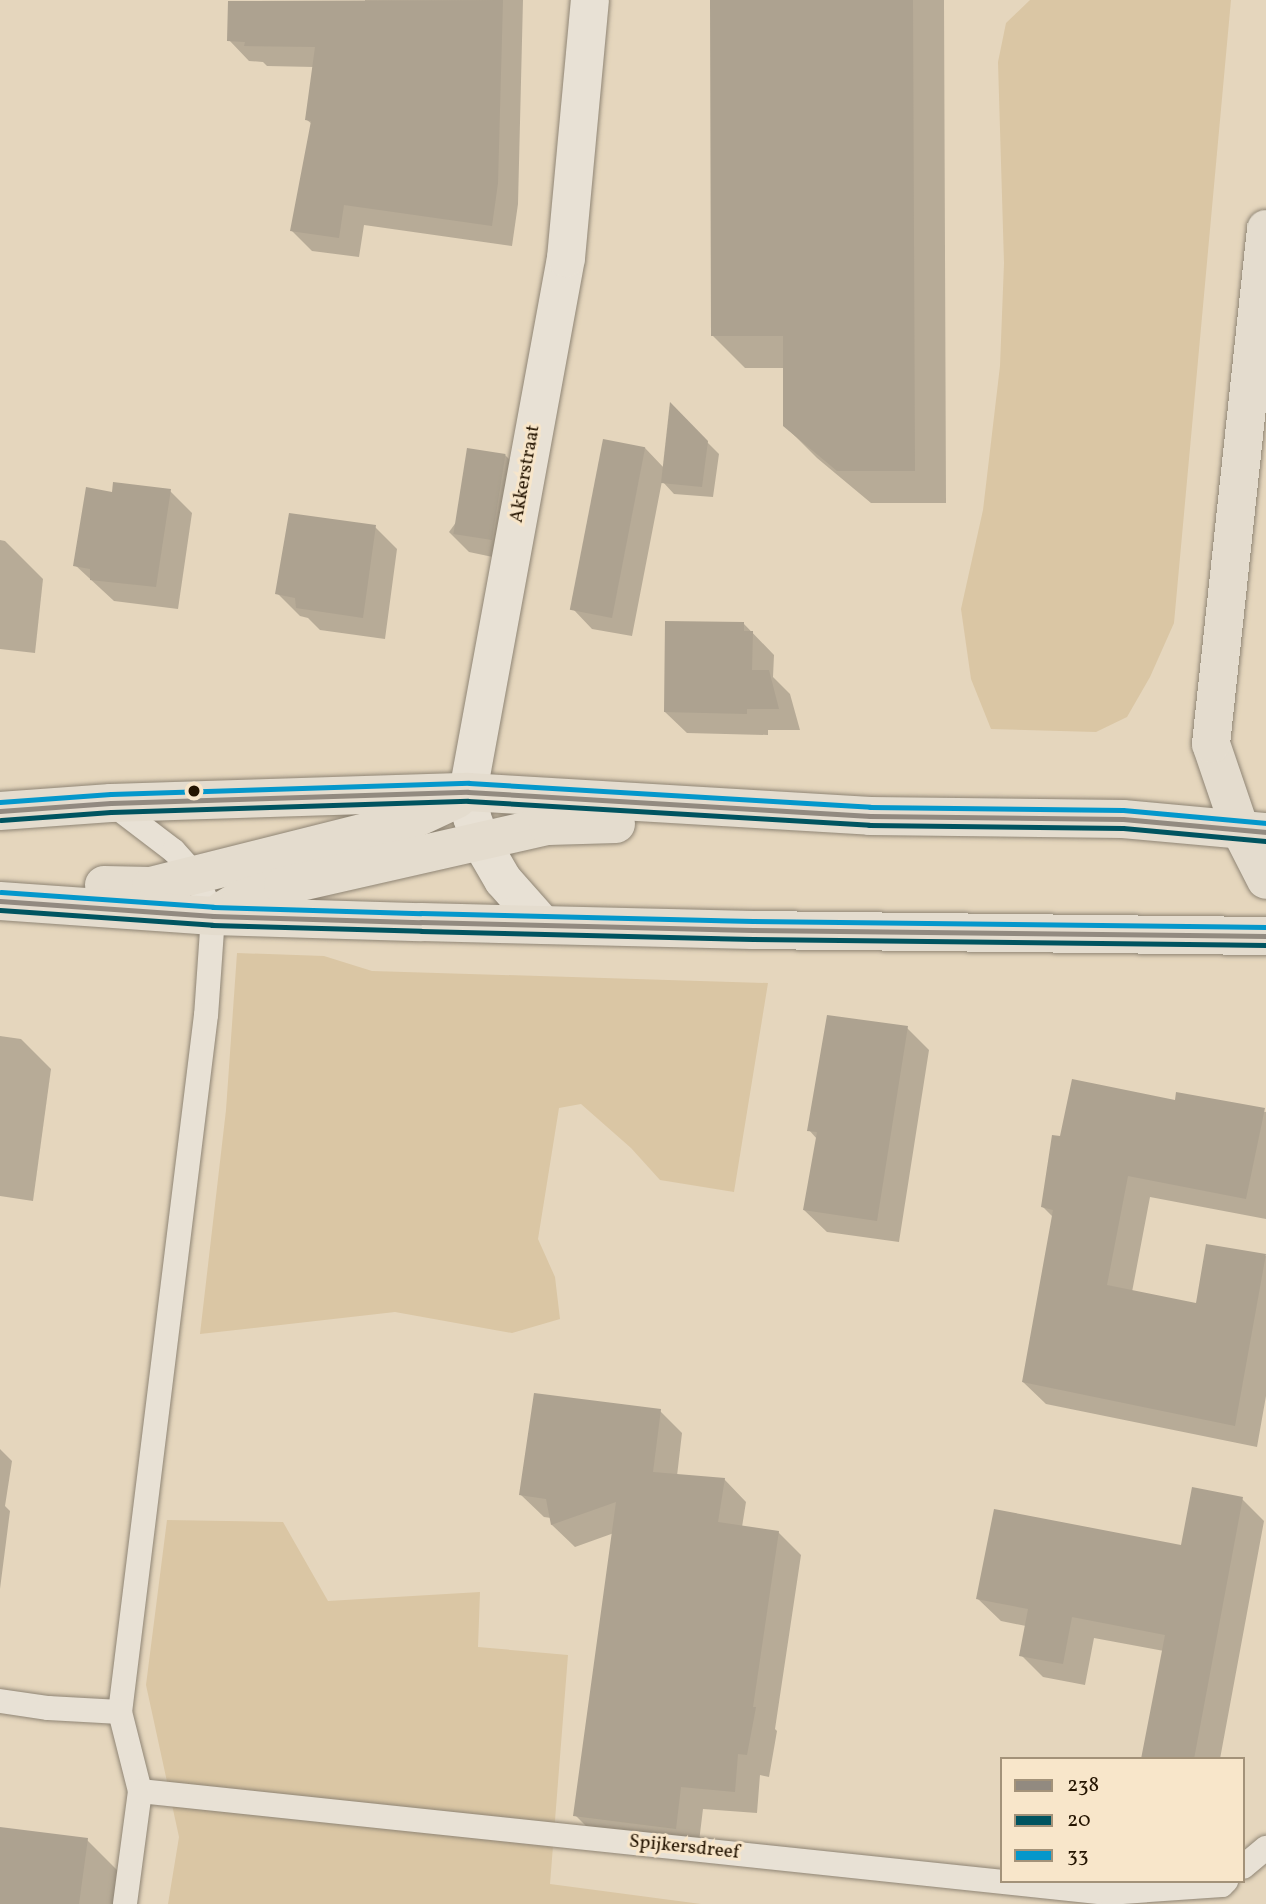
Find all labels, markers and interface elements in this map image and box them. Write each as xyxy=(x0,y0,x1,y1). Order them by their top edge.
street label: Akkerstraat xyxy=(506,423,546,525)
unlabelled marker xyxy=(187,784,201,798)
legend xyxy=(1000,1757,1245,1883)
text: 238 xyxy=(1067,1771,1099,1800)
text: 20 xyxy=(1067,1806,1091,1835)
street label: Spijkersdreef xyxy=(628,1831,740,1865)
text: 33 xyxy=(1067,1841,1088,1870)

